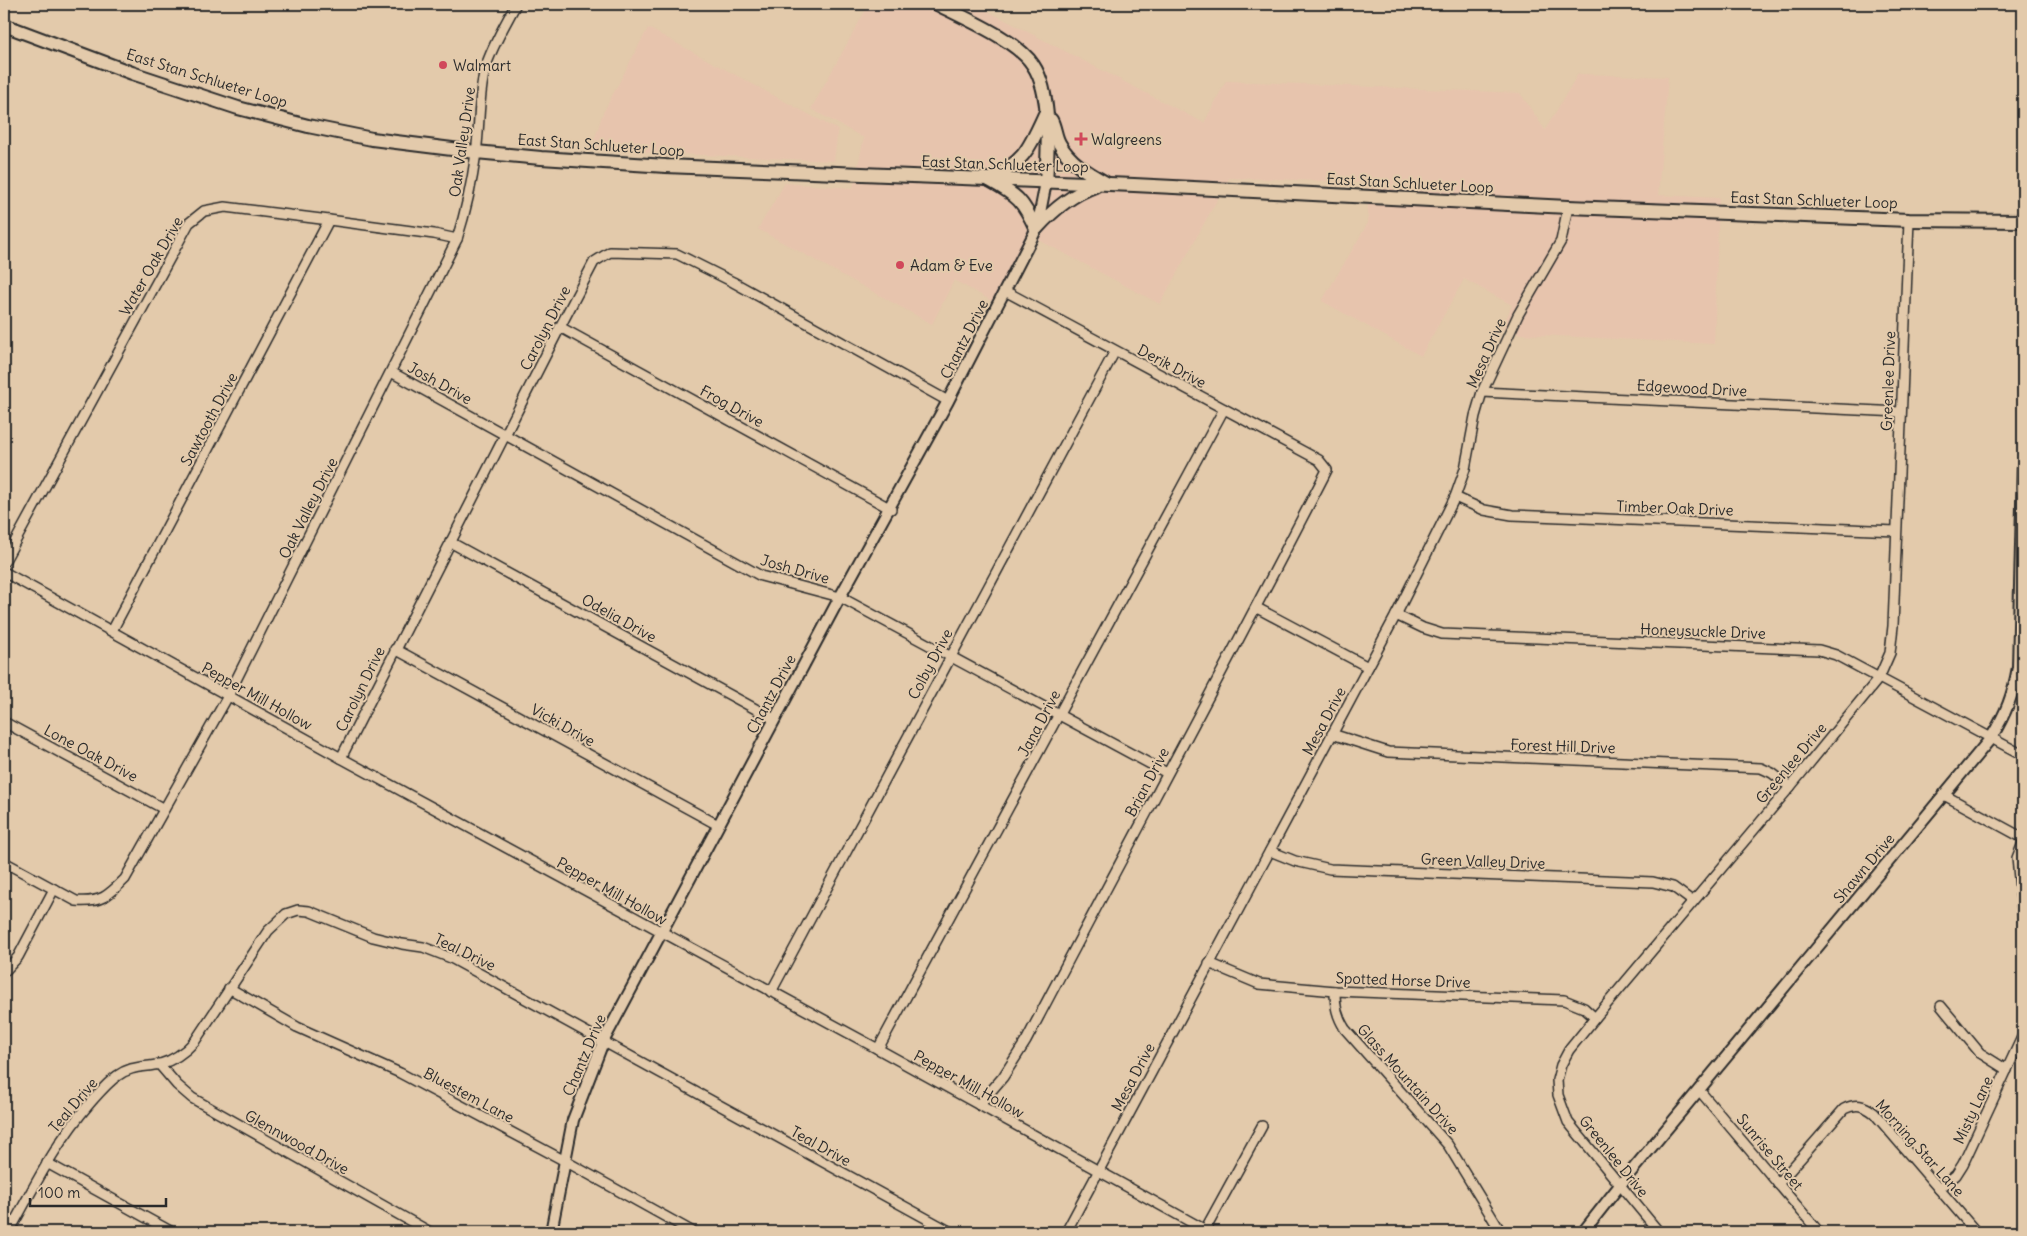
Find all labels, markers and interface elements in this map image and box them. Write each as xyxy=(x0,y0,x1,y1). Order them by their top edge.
street label: East Stan Schlueter Loop xyxy=(124,44,290,112)
place label: Walmart xyxy=(453,56,511,75)
marker: Walmart xyxy=(437,59,449,71)
street label: Oak Valley Drive xyxy=(445,86,479,198)
street label: East Stan Schlueter Loop xyxy=(517,130,685,160)
place label: Walgreens xyxy=(1091,130,1162,149)
marker: Walgreens xyxy=(1075,133,1087,145)
street label: East Stan Schlueter Loop xyxy=(921,152,1089,176)
street label: East Stan Schlueter Loop xyxy=(1326,169,1494,197)
street label: East Stan Schlueter Loop xyxy=(1730,188,1898,212)
street label: Water Oak Drive xyxy=(115,213,187,319)
place label: Adam & Eve xyxy=(910,256,993,275)
marker: Adam & Eve xyxy=(894,259,906,271)
street label: Carolyn Drive xyxy=(516,283,574,373)
street label: Chantz Drive xyxy=(936,296,992,382)
street label: Mesa Drive xyxy=(1462,315,1510,391)
street label: Greenlee Drive xyxy=(1877,331,1899,431)
street label: Derik Drive xyxy=(1134,340,1210,392)
street label: Josh Drive xyxy=(405,358,475,408)
street label: Sawtooth Drive xyxy=(176,369,242,469)
street label: Edgewood Drive xyxy=(1636,376,1748,400)
street label: Frog Drive xyxy=(697,381,767,431)
street label: Oak Valley Drive xyxy=(274,454,342,562)
street label: Timber Oak Drive xyxy=(1616,496,1734,520)
street label: Josh Drive xyxy=(758,550,832,588)
street label: Odelia Drive xyxy=(578,590,660,646)
street label: Honeysuckle Drive xyxy=(1640,619,1766,643)
street label: Colby Drive xyxy=(903,625,957,703)
street label: Carolyn Drive xyxy=(331,643,389,735)
street label: Chantz Drive xyxy=(742,651,800,737)
street label: Pepper Mill Hollow xyxy=(198,658,316,734)
street label: Mesa Drive xyxy=(1298,684,1350,758)
street label: Jana Drive xyxy=(1014,687,1064,759)
street label: Vicki Drive xyxy=(528,700,598,750)
street label: Greenlee Drive xyxy=(1752,719,1830,807)
street label: Lone Oak Drive xyxy=(41,720,141,786)
street label: Forest Hill Drive xyxy=(1510,735,1616,757)
street label: Brian Drive xyxy=(1121,744,1173,820)
street label: Shawn Drive xyxy=(1829,829,1899,907)
street label: Green Valley Drive xyxy=(1420,849,1546,873)
street label: Pepper Mill Hollow xyxy=(553,853,671,929)
street label: Teal Drive xyxy=(431,929,499,975)
street label: Spotted Horse Drive xyxy=(1335,968,1471,992)
street label: Chantz Drive xyxy=(558,1011,610,1099)
street label: Glass Mountain Drive xyxy=(1353,1020,1463,1138)
street label: Mesa Drive xyxy=(1107,1040,1159,1114)
street label: Pepper Mill Hollow xyxy=(910,1046,1028,1122)
street label: Bluestem Lane xyxy=(420,1063,518,1127)
street label: Misty Lane xyxy=(1949,1073,1997,1147)
street label: Teal Drive xyxy=(45,1074,101,1136)
street label: Morning Star Lane xyxy=(1871,1096,1969,1200)
street label: Glennwood Drive xyxy=(242,1106,352,1178)
street label: Sunrise Street xyxy=(1733,1110,1807,1194)
street label: Greenlee Drive xyxy=(1575,1111,1653,1201)
street label: Teal Drive xyxy=(788,1122,854,1170)
scale bar xyxy=(30,1176,166,1208)
text: 100 m xyxy=(38,1183,80,1202)

